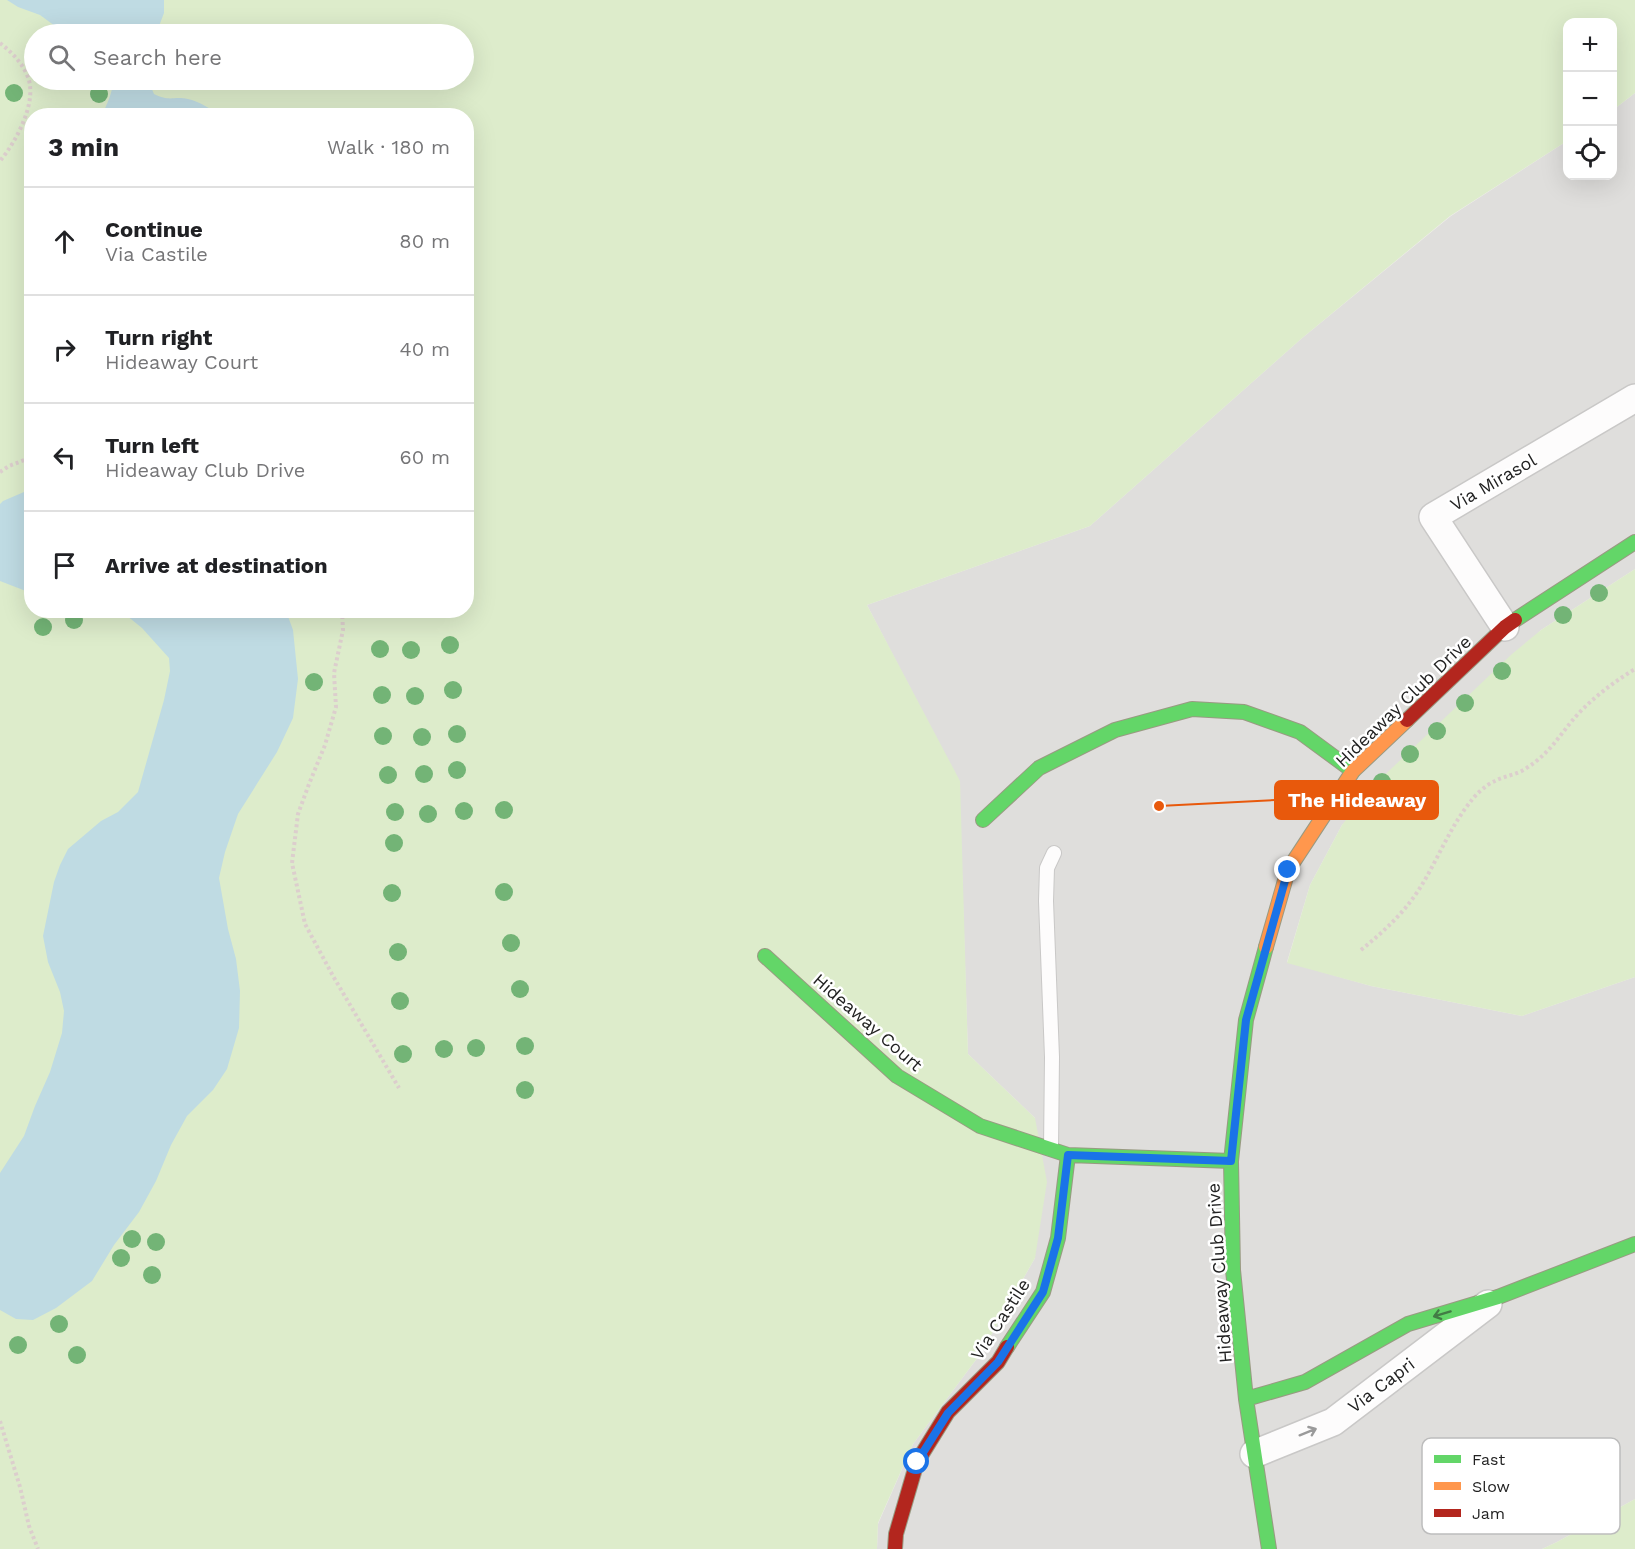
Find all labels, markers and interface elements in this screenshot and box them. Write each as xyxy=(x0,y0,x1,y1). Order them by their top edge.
map controls xyxy=(1563,18,1617,180)
button: + xyxy=(1563,18,1617,72)
search box xyxy=(24,24,474,90)
icon: search xyxy=(45,41,78,74)
text: Search here xyxy=(93,45,222,70)
button: − xyxy=(1563,72,1617,126)
button: locate xyxy=(1563,126,1617,180)
text: 3 min xyxy=(48,132,119,162)
text: Walk · 180 m xyxy=(327,135,450,159)
text: Continue xyxy=(105,217,203,242)
icon: ahead xyxy=(48,225,81,258)
text: 80 m xyxy=(399,229,450,253)
text: Via Castile xyxy=(105,242,208,266)
text: Turn right xyxy=(105,325,212,350)
icon: right xyxy=(48,333,81,366)
text: 40 m xyxy=(399,337,450,361)
text: Hideaway Court xyxy=(105,350,258,374)
text: Turn left xyxy=(105,433,199,458)
icon: left xyxy=(48,441,81,474)
text: 60 m xyxy=(400,445,450,469)
street label: Via Mirasol xyxy=(1446,449,1540,515)
text: Hideaway Club Drive xyxy=(105,458,305,482)
icon: arrive xyxy=(48,549,81,582)
text: Arrive at destination xyxy=(105,553,328,578)
street label: Hideaway Club Drive xyxy=(1331,631,1475,771)
callout: The Hideaway xyxy=(1275,781,1438,819)
text: The Hideaway xyxy=(1288,788,1427,812)
route end xyxy=(1274,856,1300,882)
street label: Hideaway Court xyxy=(809,969,927,1075)
street label: Hideaway Club Drive xyxy=(1202,1182,1236,1364)
street label: Via Castile xyxy=(966,1274,1034,1364)
one-way arrow xyxy=(1433,1309,1452,1320)
street label: Via Capri xyxy=(1343,1353,1419,1417)
one-way arrow xyxy=(1298,1426,1317,1437)
legend xyxy=(1422,1438,1620,1534)
route start xyxy=(903,1448,929,1474)
text: Fast xyxy=(1472,1450,1505,1469)
text: Slow xyxy=(1472,1477,1510,1496)
text: Jam xyxy=(1472,1504,1505,1523)

